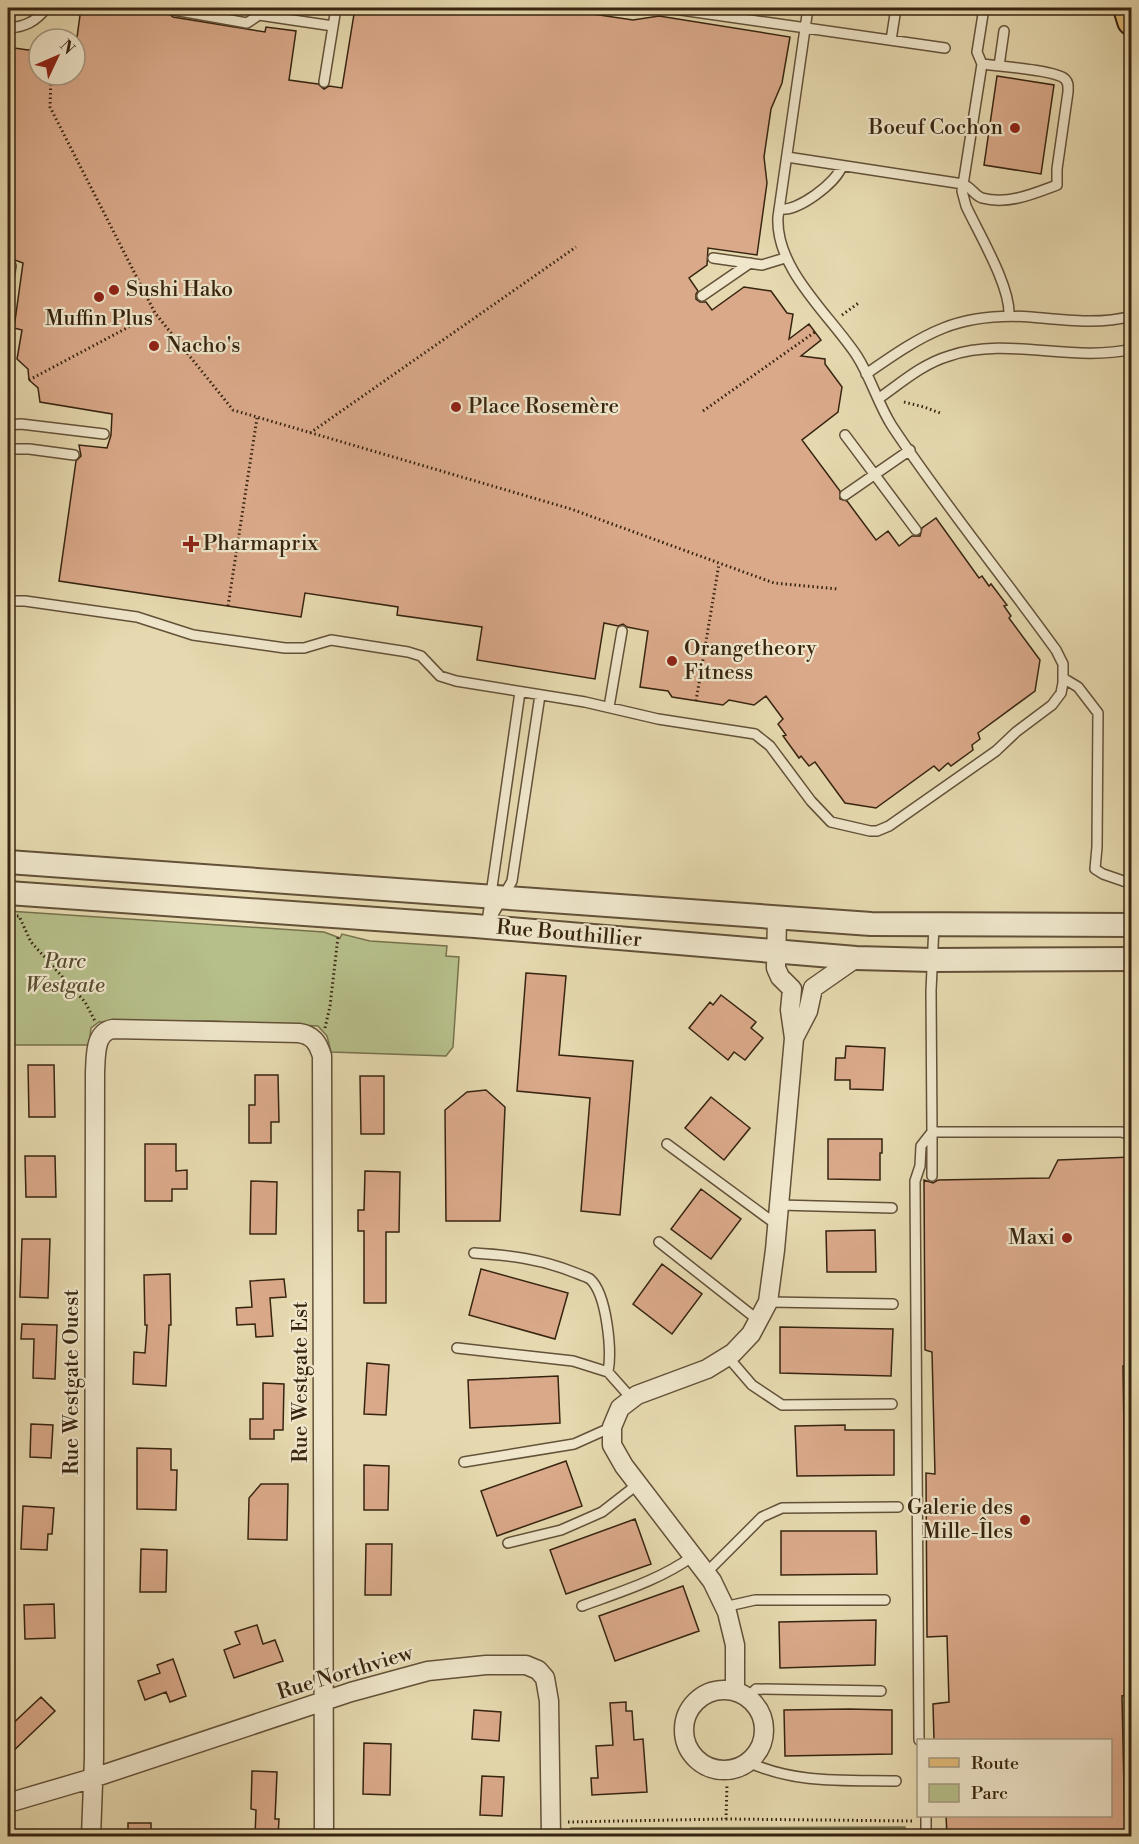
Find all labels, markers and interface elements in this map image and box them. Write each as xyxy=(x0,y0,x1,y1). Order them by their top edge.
north arrow xyxy=(27,27,87,87)
text: N xyxy=(55,36,79,59)
place label: Boeuf Cochon xyxy=(867,115,1003,141)
marker: Boeuf Cochon xyxy=(1008,121,1022,135)
place label: Sushi Hako xyxy=(126,277,233,303)
marker: Sushi Hako xyxy=(107,283,121,297)
marker: Muffin Plus xyxy=(92,290,106,304)
place label: Muffin Plus xyxy=(45,306,153,332)
place label: Nacho's xyxy=(166,333,241,359)
marker: Nacho's xyxy=(147,339,161,353)
place label: Place Rosemère xyxy=(468,394,619,420)
marker: Place Rosemère xyxy=(449,400,463,414)
place label: Pharmaprix xyxy=(203,531,319,557)
marker: Pharmaprix xyxy=(184,537,198,551)
place label: Orangetheory Fitness xyxy=(684,636,817,686)
marker: Orangetheory Fitness xyxy=(665,654,679,668)
street label: Rue Bouthillier xyxy=(495,915,643,953)
park label: Parc Westgate xyxy=(25,949,105,999)
place label: Maxi xyxy=(1008,1225,1055,1251)
marker: Maxi xyxy=(1060,1231,1074,1245)
street label: Rue Westgate Ouest xyxy=(59,1288,85,1475)
street label: Rue Westgate Est xyxy=(288,1301,314,1463)
place label: Galerie des Mille-Îles xyxy=(907,1495,1013,1545)
marker: Galerie des Mille-Îles xyxy=(1018,1513,1032,1527)
street label: Rue Northview xyxy=(274,1640,417,1706)
legend xyxy=(917,1739,1112,1817)
text: Route xyxy=(971,1752,1019,1775)
text: Parc xyxy=(971,1782,1008,1805)

